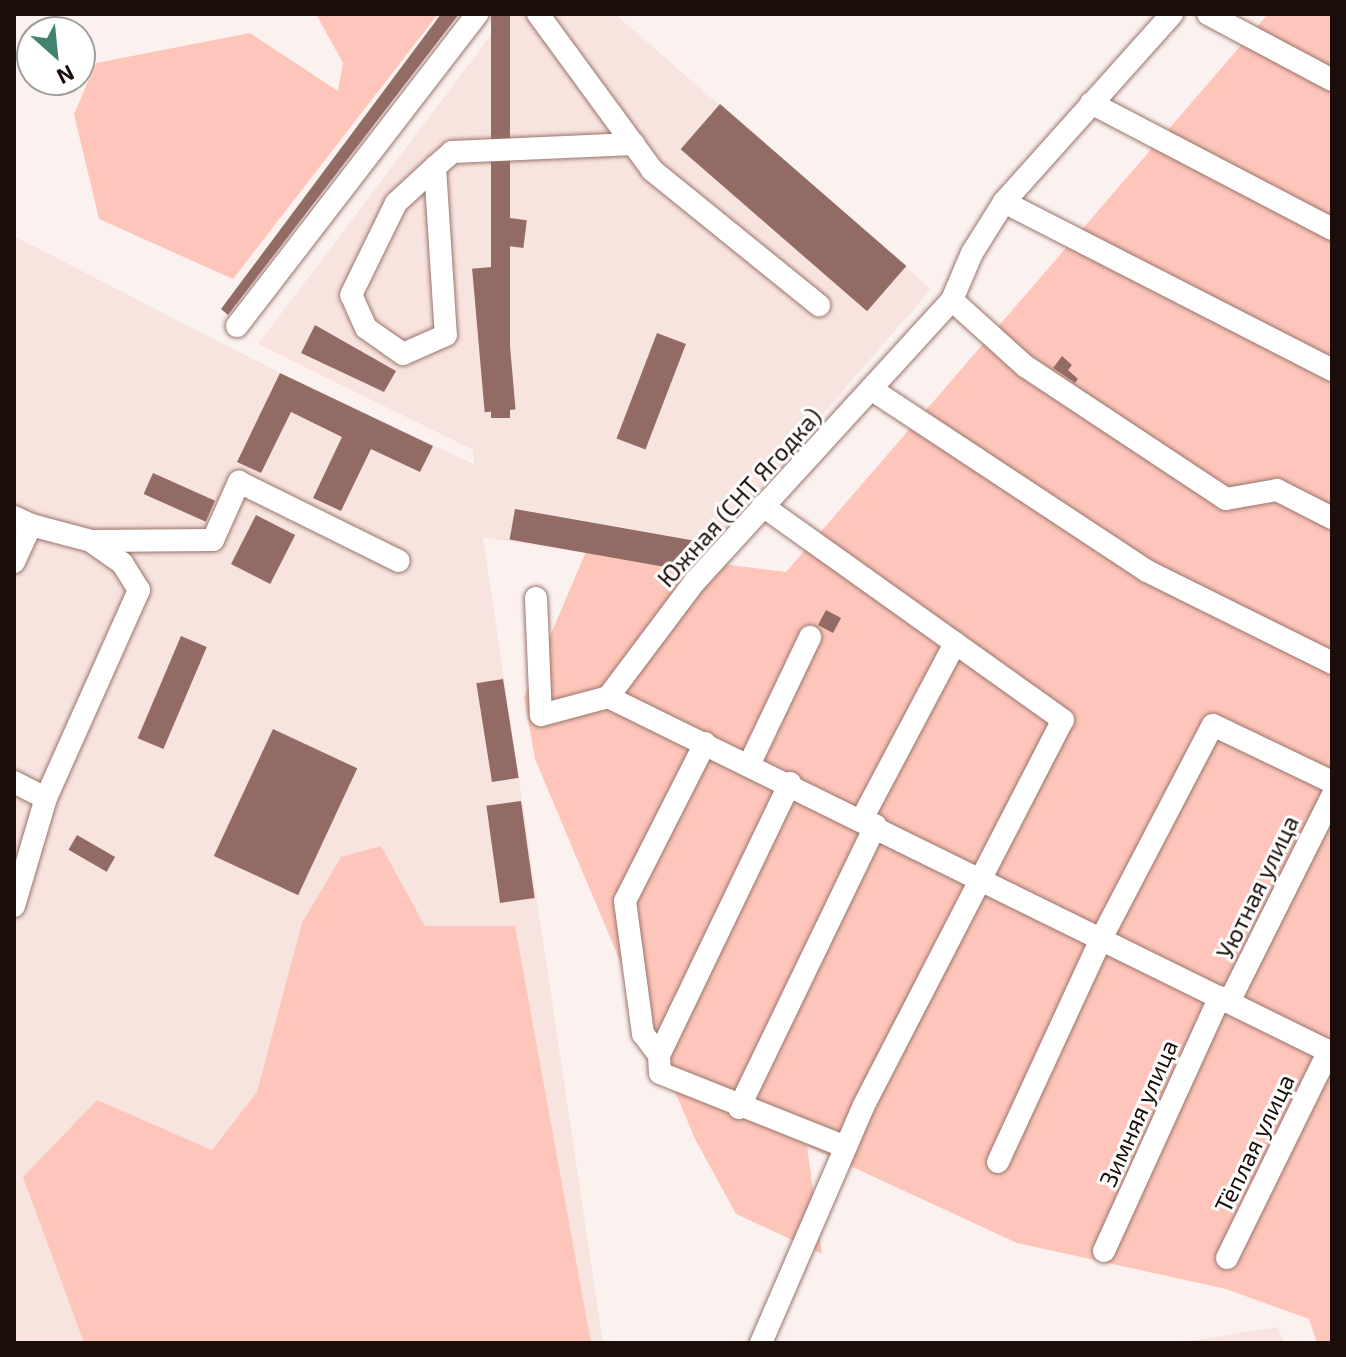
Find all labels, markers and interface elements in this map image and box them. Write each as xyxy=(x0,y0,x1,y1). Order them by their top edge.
north arrow xyxy=(16,16,96,96)
text: N xyxy=(53,60,79,91)
street label: Южная (СНТ Ягодка) xyxy=(651,402,827,592)
street label: Уютная улица xyxy=(1210,810,1304,964)
street label: Зимняя улица xyxy=(1093,1035,1183,1191)
street label: Тёплая улица xyxy=(1208,1069,1300,1217)

